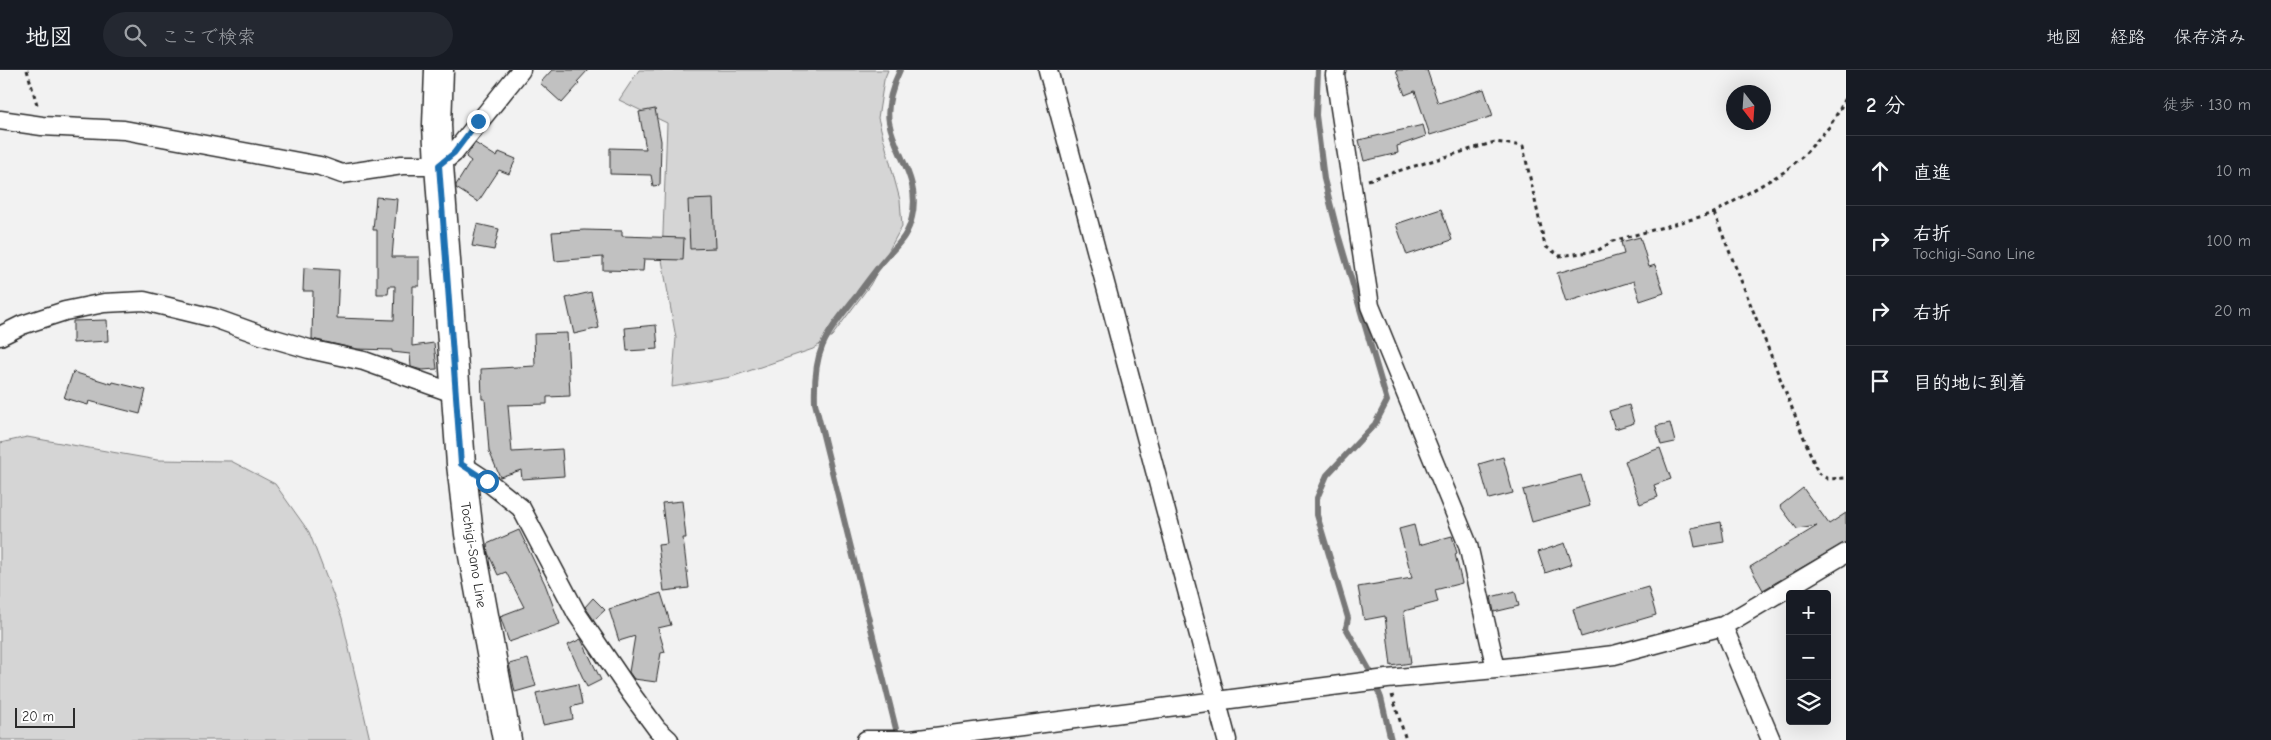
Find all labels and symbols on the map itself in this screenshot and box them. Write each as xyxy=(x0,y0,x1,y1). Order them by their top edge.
north arrow xyxy=(1726,85,1771,130)
route end xyxy=(467,110,490,133)
route start xyxy=(476,470,499,493)
street label: Tochigi-Sano Line xyxy=(457,501,490,609)
scale bar xyxy=(15,705,75,728)

